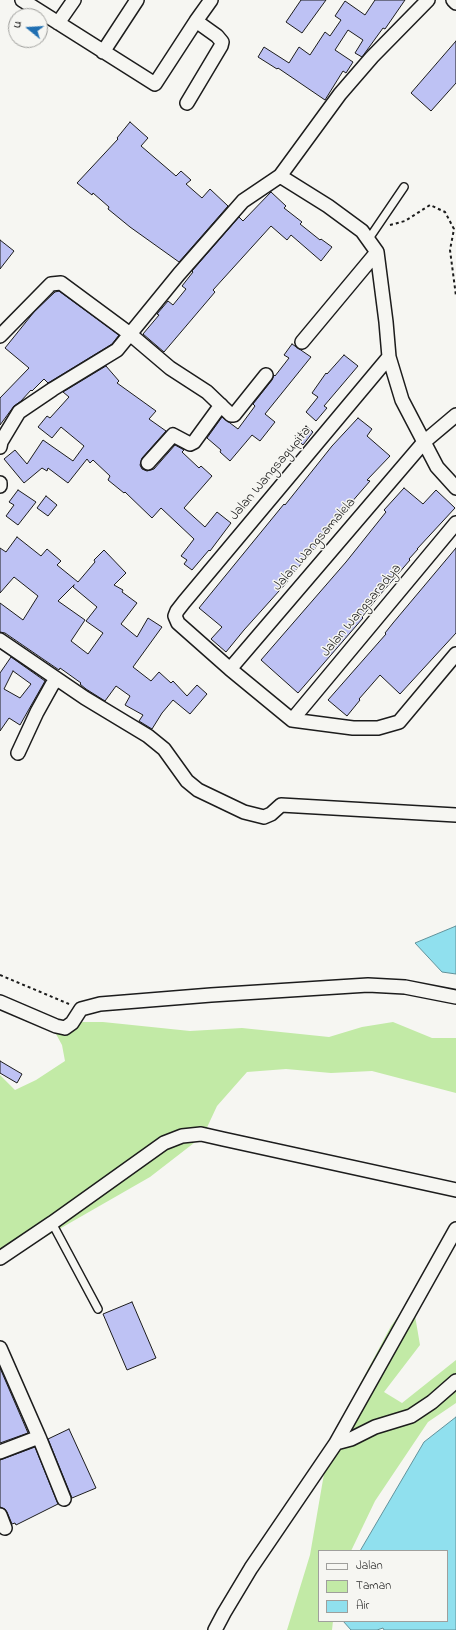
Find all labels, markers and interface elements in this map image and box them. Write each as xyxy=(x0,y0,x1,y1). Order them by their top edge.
north arrow xyxy=(8,8,48,48)
text: U xyxy=(9,19,26,30)
street label: Jalan Wangsagupita xyxy=(227,424,315,524)
street label: Jalan Wangsamalela xyxy=(270,495,360,595)
street label: Jalan Wangsaradya xyxy=(318,561,406,661)
legend xyxy=(318,1550,448,1622)
text: Jalan xyxy=(356,1557,383,1575)
text: Taman xyxy=(356,1577,391,1595)
text: Air xyxy=(356,1597,369,1615)

